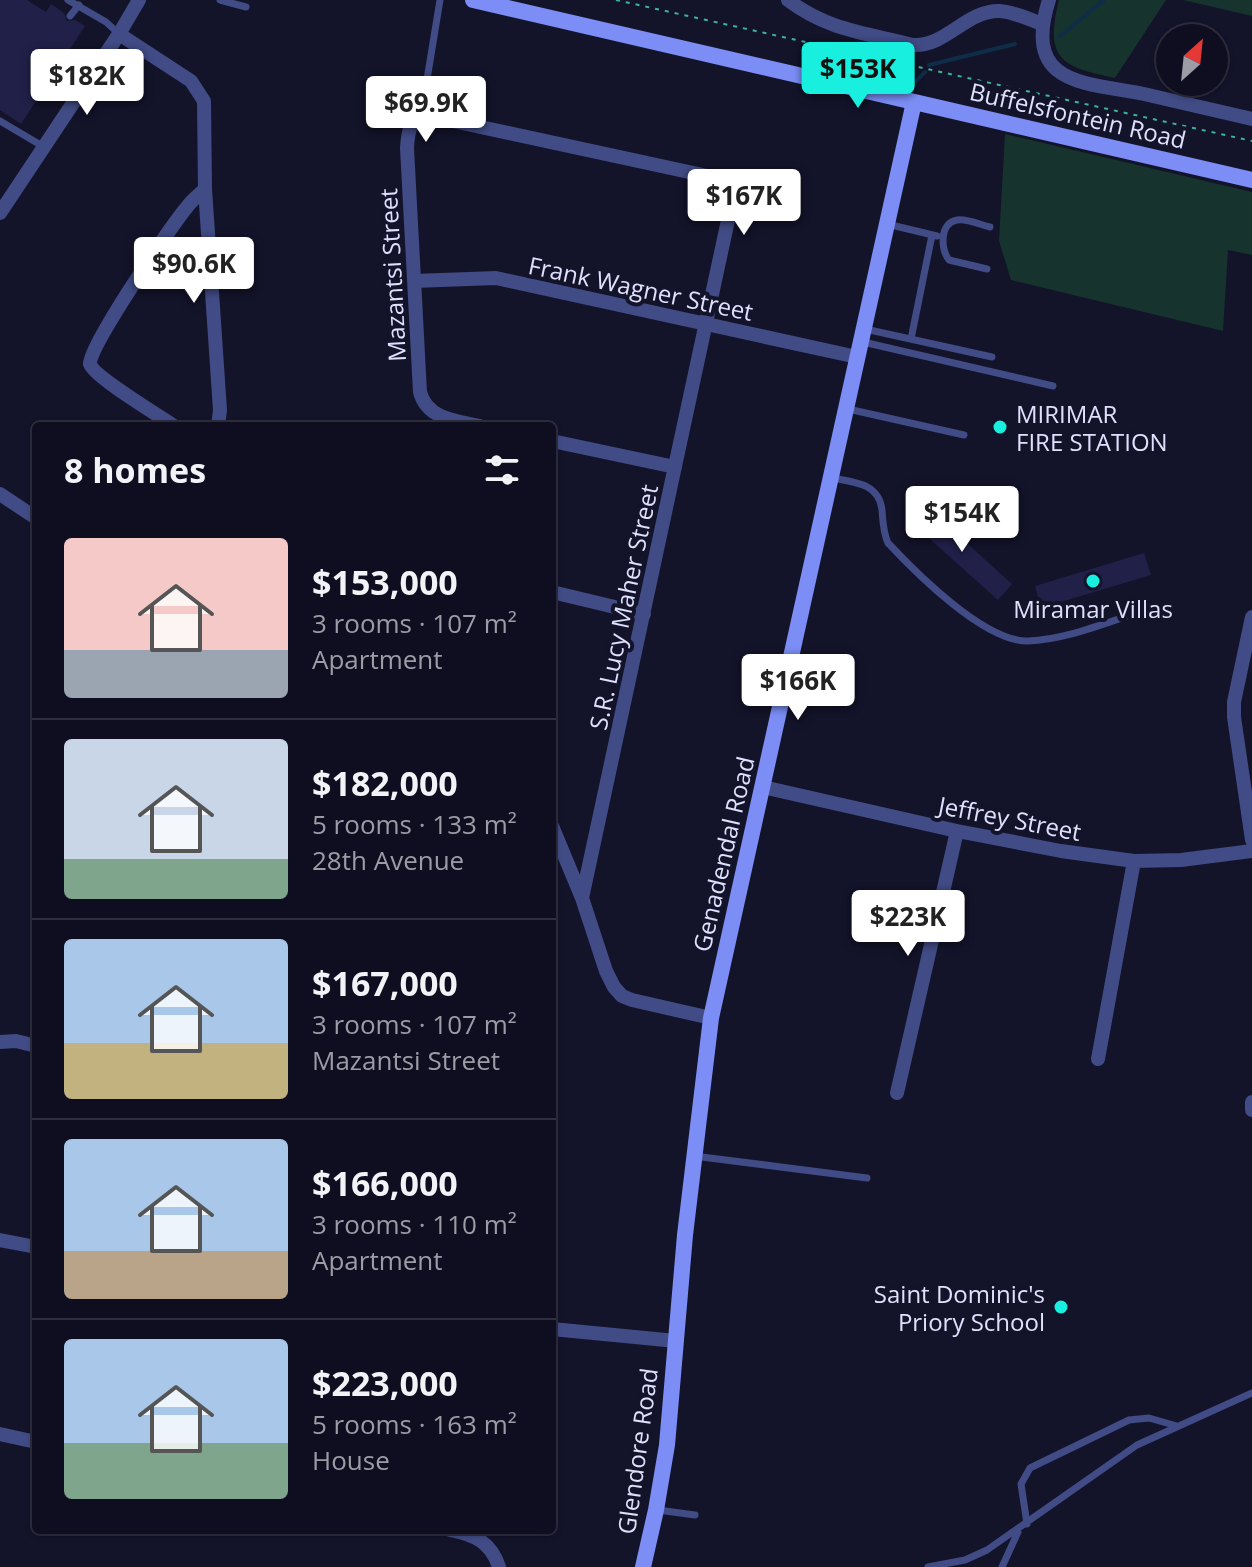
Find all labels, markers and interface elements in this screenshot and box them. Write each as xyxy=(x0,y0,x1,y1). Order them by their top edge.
north arrow xyxy=(1156,24,1228,96)
map controls xyxy=(1156,24,1228,96)
pin: $153K xyxy=(802,42,914,110)
pin: $182K xyxy=(31,49,143,117)
text: $153K xyxy=(820,50,896,86)
text: $182K xyxy=(49,57,125,93)
street label: Buffelsfontein Road xyxy=(967,74,1189,156)
pin: $69.9K xyxy=(361,76,491,144)
text: $69.9K xyxy=(384,84,468,120)
pin: $167K xyxy=(688,169,800,237)
text: $167K xyxy=(706,177,782,213)
street label: Mazantsi Street xyxy=(371,187,413,363)
pin: $90.6K xyxy=(129,237,259,305)
text: $90.6K xyxy=(152,245,236,281)
street label: Frank Wagner Street xyxy=(526,248,756,328)
place label: MIRIMAR FIRE STATION xyxy=(1016,397,1168,458)
marker: MIRIMAR FIRE STATION xyxy=(991,418,1009,436)
text: 8 homes xyxy=(64,447,206,493)
icon: filters xyxy=(480,448,524,492)
street label: S.R. Lucy Maher Street xyxy=(581,481,665,733)
pin: $154K xyxy=(906,486,1018,554)
text: $154K xyxy=(924,494,1000,530)
text: $153,000 xyxy=(312,559,458,605)
icon: home xyxy=(128,570,224,666)
marker: Miramar Villas xyxy=(1084,572,1102,590)
place label: Miramar Villas xyxy=(1013,592,1173,625)
text: 3 rooms · 107 m² xyxy=(312,605,517,641)
text: Apartment xyxy=(312,641,443,677)
pin: $166K xyxy=(742,654,854,722)
text: $166K xyxy=(760,662,836,698)
street label: Genadendal Road xyxy=(684,753,762,955)
text: $182,000 xyxy=(312,760,458,806)
icon: home xyxy=(128,771,224,867)
street label: Jeffrey Street xyxy=(934,788,1084,848)
text: 5 rooms · 133 m² xyxy=(312,806,517,842)
text: 28th Avenue xyxy=(312,842,464,878)
pin: $223K xyxy=(852,890,964,958)
text: $223K xyxy=(870,898,946,934)
text: $167,000 xyxy=(312,960,458,1006)
icon: home xyxy=(128,971,224,1067)
text: 3 rooms · 107 m² xyxy=(312,1006,517,1042)
text: Mazantsi Street xyxy=(312,1042,500,1078)
text: $166,000 xyxy=(312,1160,458,1206)
icon: home xyxy=(128,1171,224,1267)
text: 3 rooms · 110 m² xyxy=(312,1206,517,1242)
text: Apartment xyxy=(312,1242,443,1278)
place label: Saint Dominic's Priory School xyxy=(874,1277,1045,1338)
marker: Saint Dominic's Priory School xyxy=(1052,1298,1070,1316)
text: $223,000 xyxy=(312,1360,458,1406)
street label: Glendore Road xyxy=(609,1366,665,1536)
icon: home xyxy=(128,1371,224,1467)
text: 5 rooms · 163 m² xyxy=(312,1406,517,1442)
text: House xyxy=(312,1442,390,1478)

